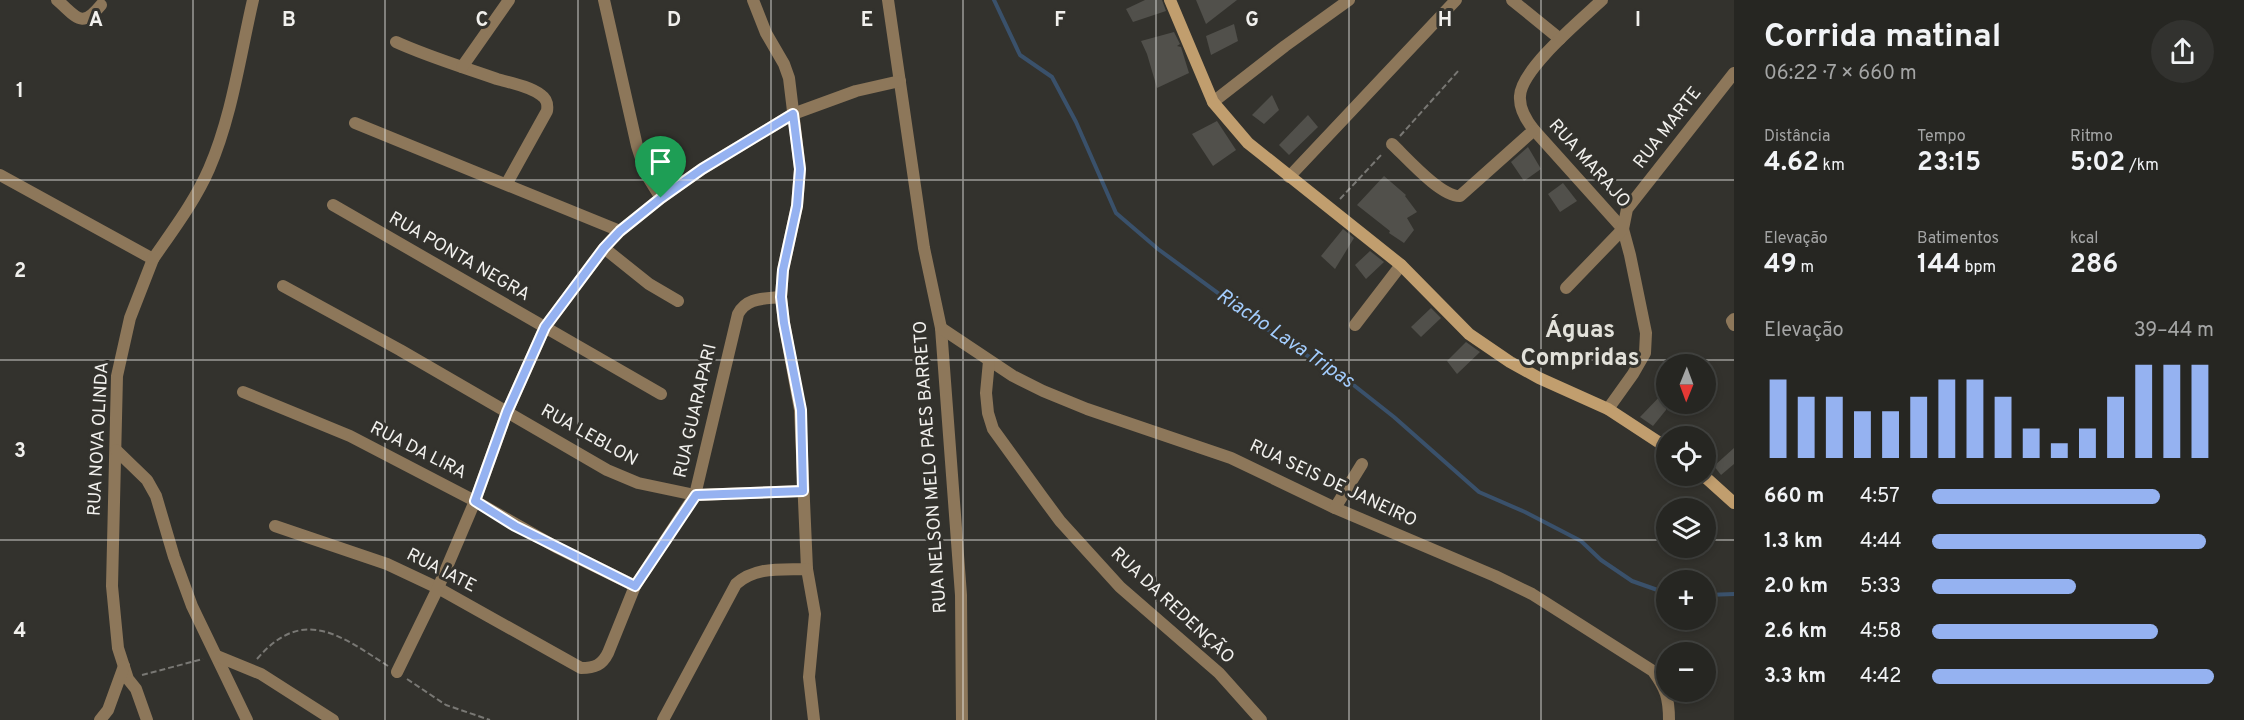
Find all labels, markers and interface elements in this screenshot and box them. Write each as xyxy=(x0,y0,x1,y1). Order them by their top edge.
text: A xyxy=(89,8,103,34)
text: B xyxy=(282,8,296,34)
text: C xyxy=(476,8,488,34)
text: D xyxy=(667,8,681,34)
text: E xyxy=(861,8,873,34)
text: F xyxy=(1054,8,1066,34)
text: G xyxy=(1245,8,1259,34)
text: H xyxy=(1438,8,1452,34)
text: I xyxy=(1635,8,1641,34)
text: Corrida matinal xyxy=(1764,17,2001,59)
button: share xyxy=(2151,20,2214,83)
text: 06:22 · 7 × 660 m xyxy=(1764,61,1917,87)
text: 1 xyxy=(16,79,24,105)
street label: RUA MARTE xyxy=(1629,82,1707,174)
street label: RUA MARAJO xyxy=(1543,115,1635,213)
text: Distância xyxy=(1764,127,1830,147)
text: Tempo xyxy=(1917,127,1966,147)
text: Ritmo xyxy=(2070,127,2113,147)
pin xyxy=(635,136,686,198)
icon: arrive xyxy=(644,145,677,178)
text: 4.62 xyxy=(1764,147,1819,180)
text: 23:15 xyxy=(1917,147,1981,180)
text: 5:02 xyxy=(2070,147,2125,180)
text: km xyxy=(1819,156,1845,176)
text: /km xyxy=(2125,156,2159,176)
street label: RUA PONTA NEGRA xyxy=(384,207,534,307)
text: Elevação xyxy=(1764,229,1828,249)
text: Batimentos xyxy=(1917,229,1999,249)
text: kcal xyxy=(2070,229,2098,249)
text: 49 xyxy=(1764,249,1797,282)
text: 144 xyxy=(1917,249,1961,282)
text: 286 xyxy=(2070,249,2118,282)
text: m xyxy=(1797,258,1814,278)
text: bpm xyxy=(1961,258,1996,278)
text: 2 xyxy=(14,259,26,285)
water label: Riacho Lava Tripas xyxy=(1211,283,1360,395)
district label: Águas Compridas xyxy=(1520,314,1640,374)
text: Elevação xyxy=(1764,318,1844,344)
text: 39–44 m xyxy=(2134,318,2214,344)
street label: RUA NELSON MELO PAES BARRETO xyxy=(909,320,953,614)
street label: RUA GUARAPARI xyxy=(669,342,723,480)
north arrow xyxy=(1656,354,1716,414)
map controls xyxy=(1656,354,1716,702)
street label: RUA NOVA OLINDA xyxy=(83,361,115,517)
street label: RUA LEBLON xyxy=(536,400,642,472)
street label: RUA DA LIRA xyxy=(366,417,470,485)
button: locate xyxy=(1656,426,1716,486)
street label: RUA SEIS DE JANEIRO xyxy=(1245,435,1421,533)
text: 3 xyxy=(14,439,26,465)
text: 660 m xyxy=(1764,484,1824,510)
text: 4:57 xyxy=(1860,484,1900,510)
button: layers xyxy=(1656,498,1716,558)
text: 1.3 km xyxy=(1764,529,1823,555)
text: 4:44 xyxy=(1860,529,1902,555)
street label: RUA DA REDENÇÃO xyxy=(1105,541,1240,669)
street label: RUA IATE xyxy=(402,544,480,598)
button: + xyxy=(1656,570,1716,630)
text: 2.0 km xyxy=(1764,574,1828,600)
text: 5:33 xyxy=(1860,574,1901,600)
text: 4 xyxy=(14,619,26,645)
text: 2.6 km xyxy=(1764,619,1827,645)
text: 4:58 xyxy=(1860,619,1902,645)
button: − xyxy=(1656,642,1716,702)
text: 3.3 km xyxy=(1764,664,1826,690)
text: 4:42 xyxy=(1860,664,1902,690)

